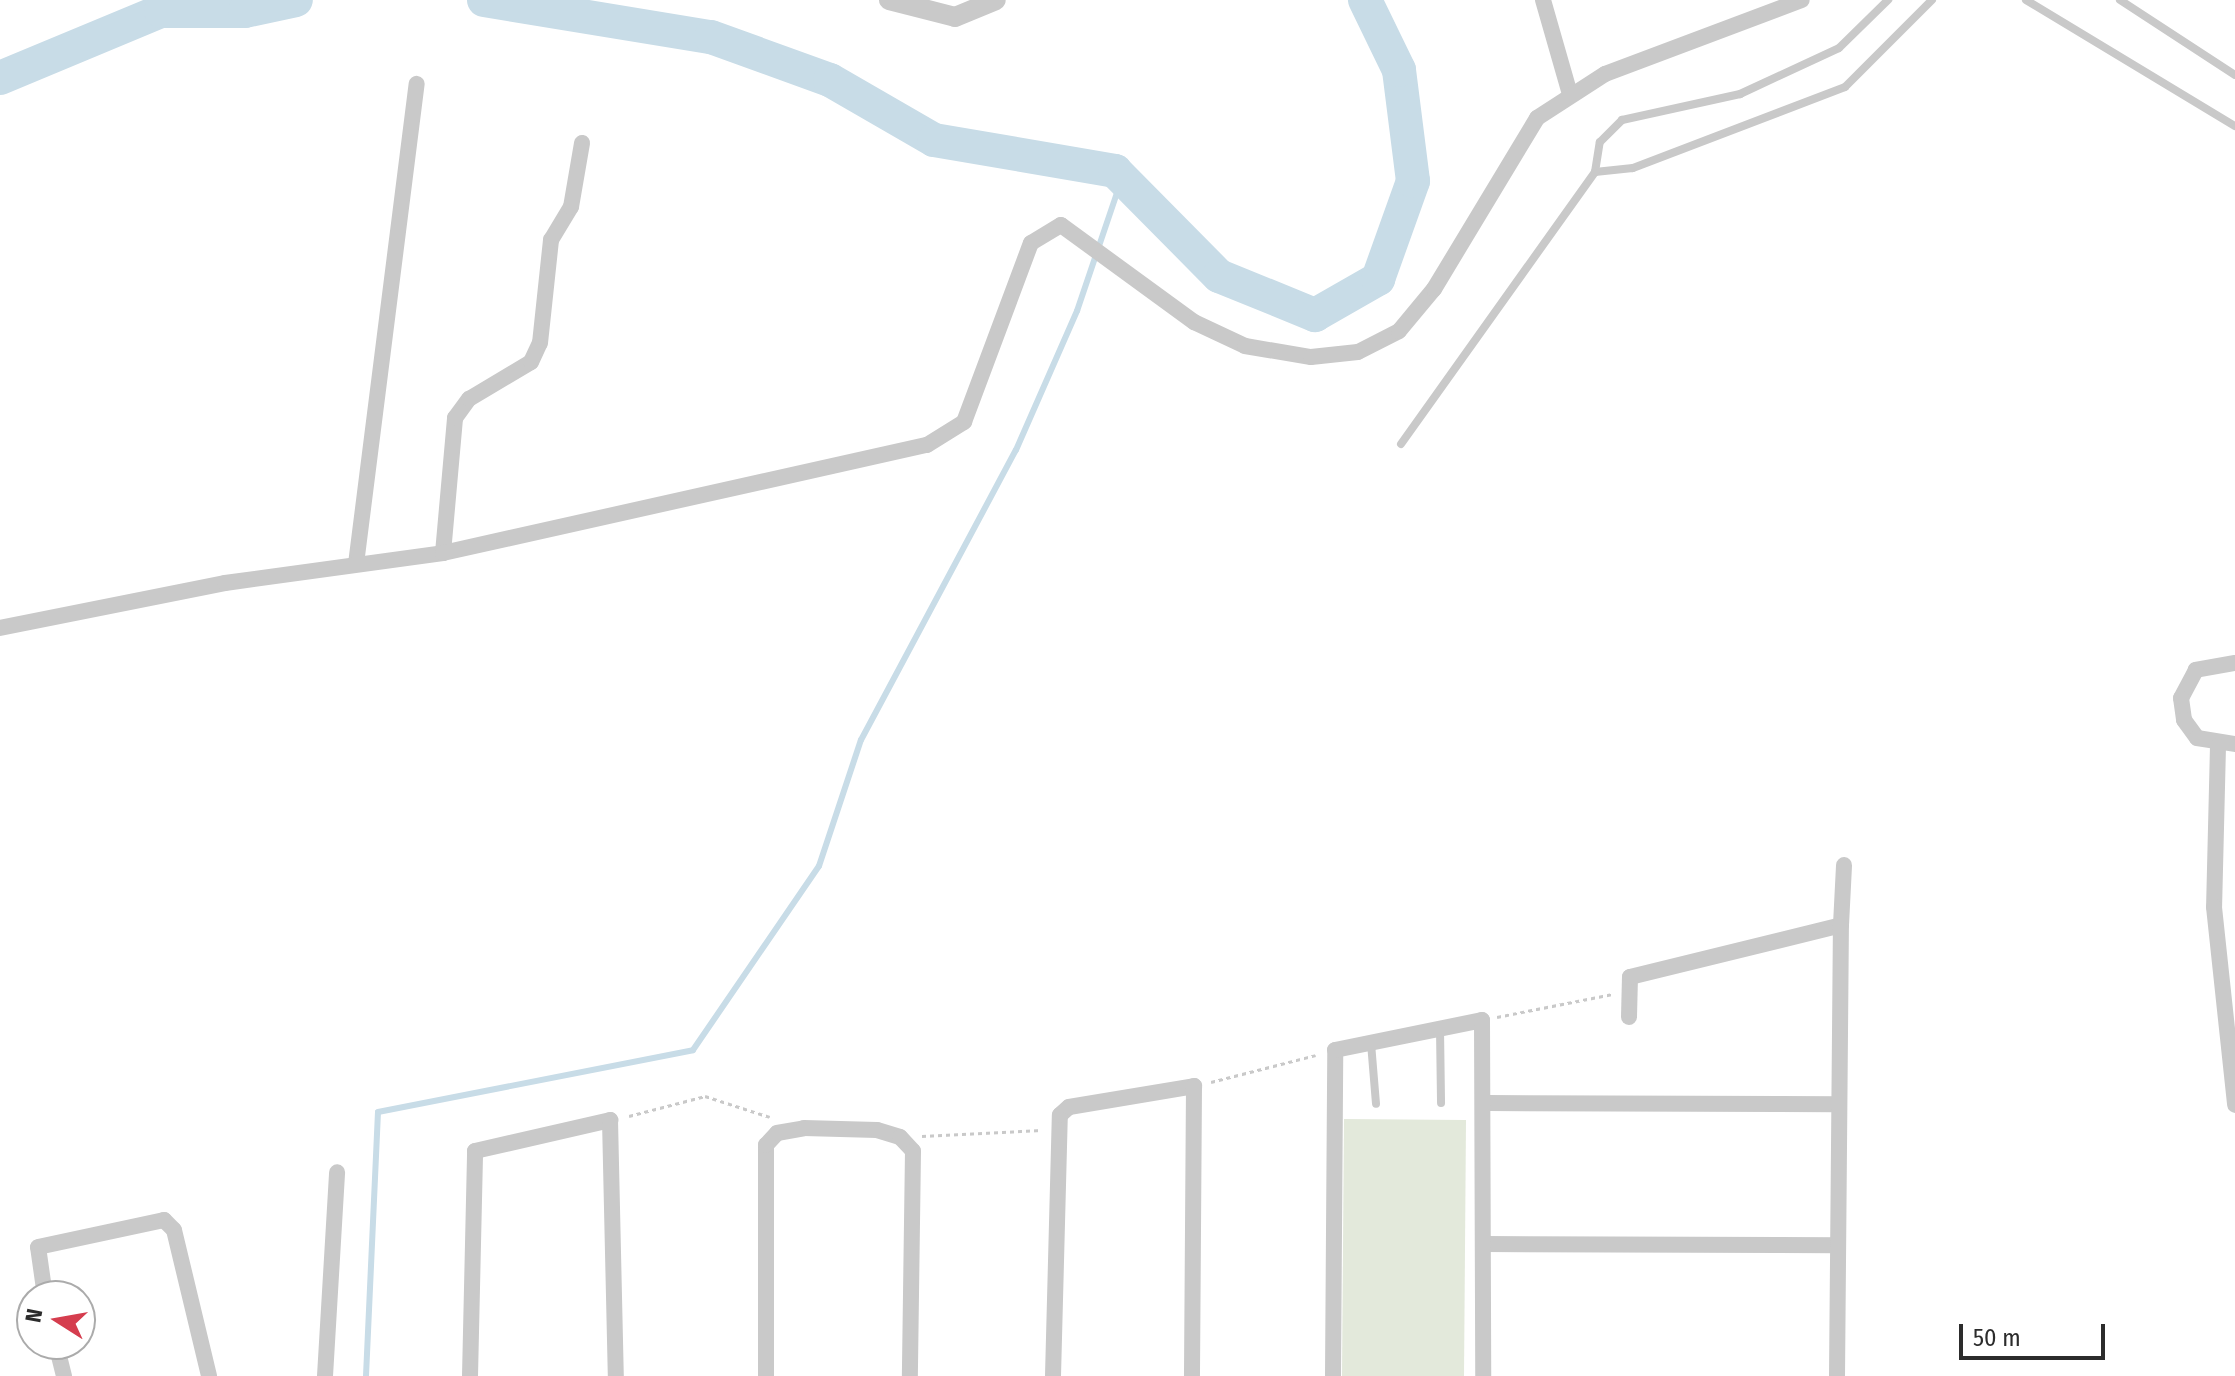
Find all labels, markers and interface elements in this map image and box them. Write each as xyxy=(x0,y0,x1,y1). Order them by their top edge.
north arrow xyxy=(16,1280,96,1360)
text: N xyxy=(19,1307,48,1325)
scale bar xyxy=(1963,1308,2109,1358)
text: 50 m xyxy=(1973,1324,2021,1352)

